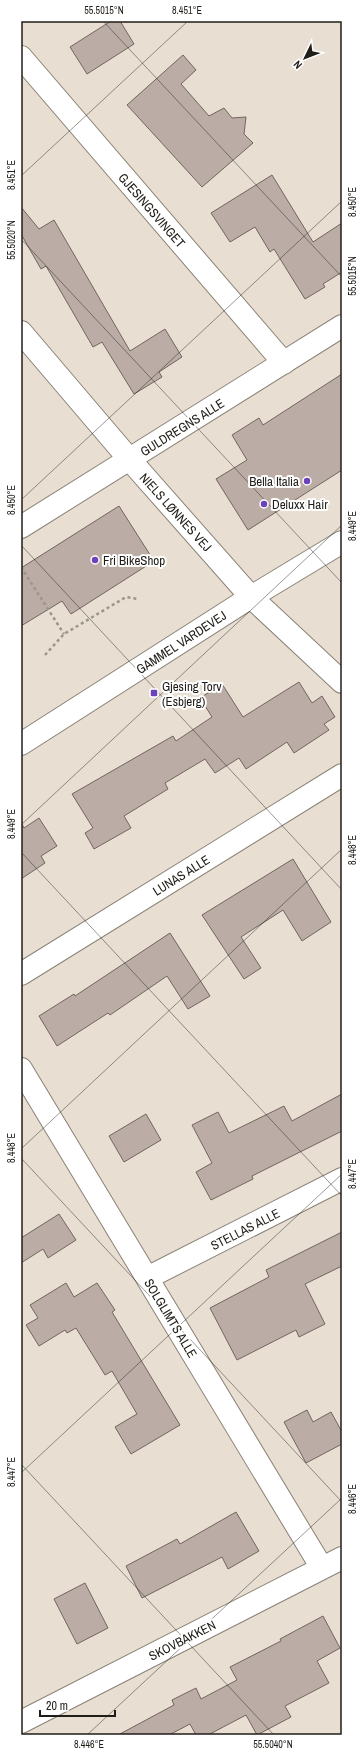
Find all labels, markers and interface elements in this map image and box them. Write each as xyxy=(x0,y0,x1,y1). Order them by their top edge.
text: 55.5015°N xyxy=(84,4,124,17)
text: 8.451°E xyxy=(172,4,202,17)
north arrow xyxy=(285,38,325,78)
text: N xyxy=(290,58,305,72)
text: 8.451°E xyxy=(5,160,18,190)
street label: GJESINGSVINGET xyxy=(115,169,189,252)
text: 8.450°E xyxy=(346,187,359,217)
text: 55.5020°N xyxy=(5,220,18,260)
text: 55.5015°N xyxy=(346,256,359,296)
street label: GULDREGNS ALLE xyxy=(137,395,227,460)
street label: NIELS LØNNES VEJ xyxy=(136,469,215,555)
place label: Bella Italia xyxy=(249,473,299,490)
marker: Bella Italia xyxy=(302,476,312,486)
text: 8.450°E xyxy=(5,485,18,515)
place label: Deluxx Hair xyxy=(272,496,328,513)
marker: Deluxx Hair xyxy=(259,499,269,509)
text: 8.449°E xyxy=(346,511,359,541)
place label: Fri BikeShop xyxy=(103,552,165,569)
marker: Fri BikeShop xyxy=(90,555,100,565)
street label: GAMMEL VARDEVEJ xyxy=(133,607,230,678)
place label: Gjesing Torv (Esbjerg) xyxy=(162,678,222,710)
marker: Gjesing Torv (Esbjerg) xyxy=(149,688,159,698)
text: 8.449°E xyxy=(5,809,18,839)
text: 8.448°E xyxy=(346,835,359,865)
street label: LUNAS ALLE xyxy=(150,851,213,900)
text: 8.448°E xyxy=(5,1133,18,1163)
text: 8.447°E xyxy=(346,1159,359,1189)
street label: STELLAS ALLE xyxy=(208,1205,283,1254)
street label: SOLGLIMTS ALLE xyxy=(140,1276,201,1361)
text: 8.447°E xyxy=(5,1457,18,1487)
text: 8.446°E xyxy=(346,1484,359,1514)
street label: SKOVBAKKEN xyxy=(146,1616,219,1665)
scale bar xyxy=(40,1692,115,1718)
text: 20 m xyxy=(46,1698,68,1714)
text: 8.446°E xyxy=(74,1738,104,1751)
text: 55.5040°N xyxy=(253,1738,293,1751)

